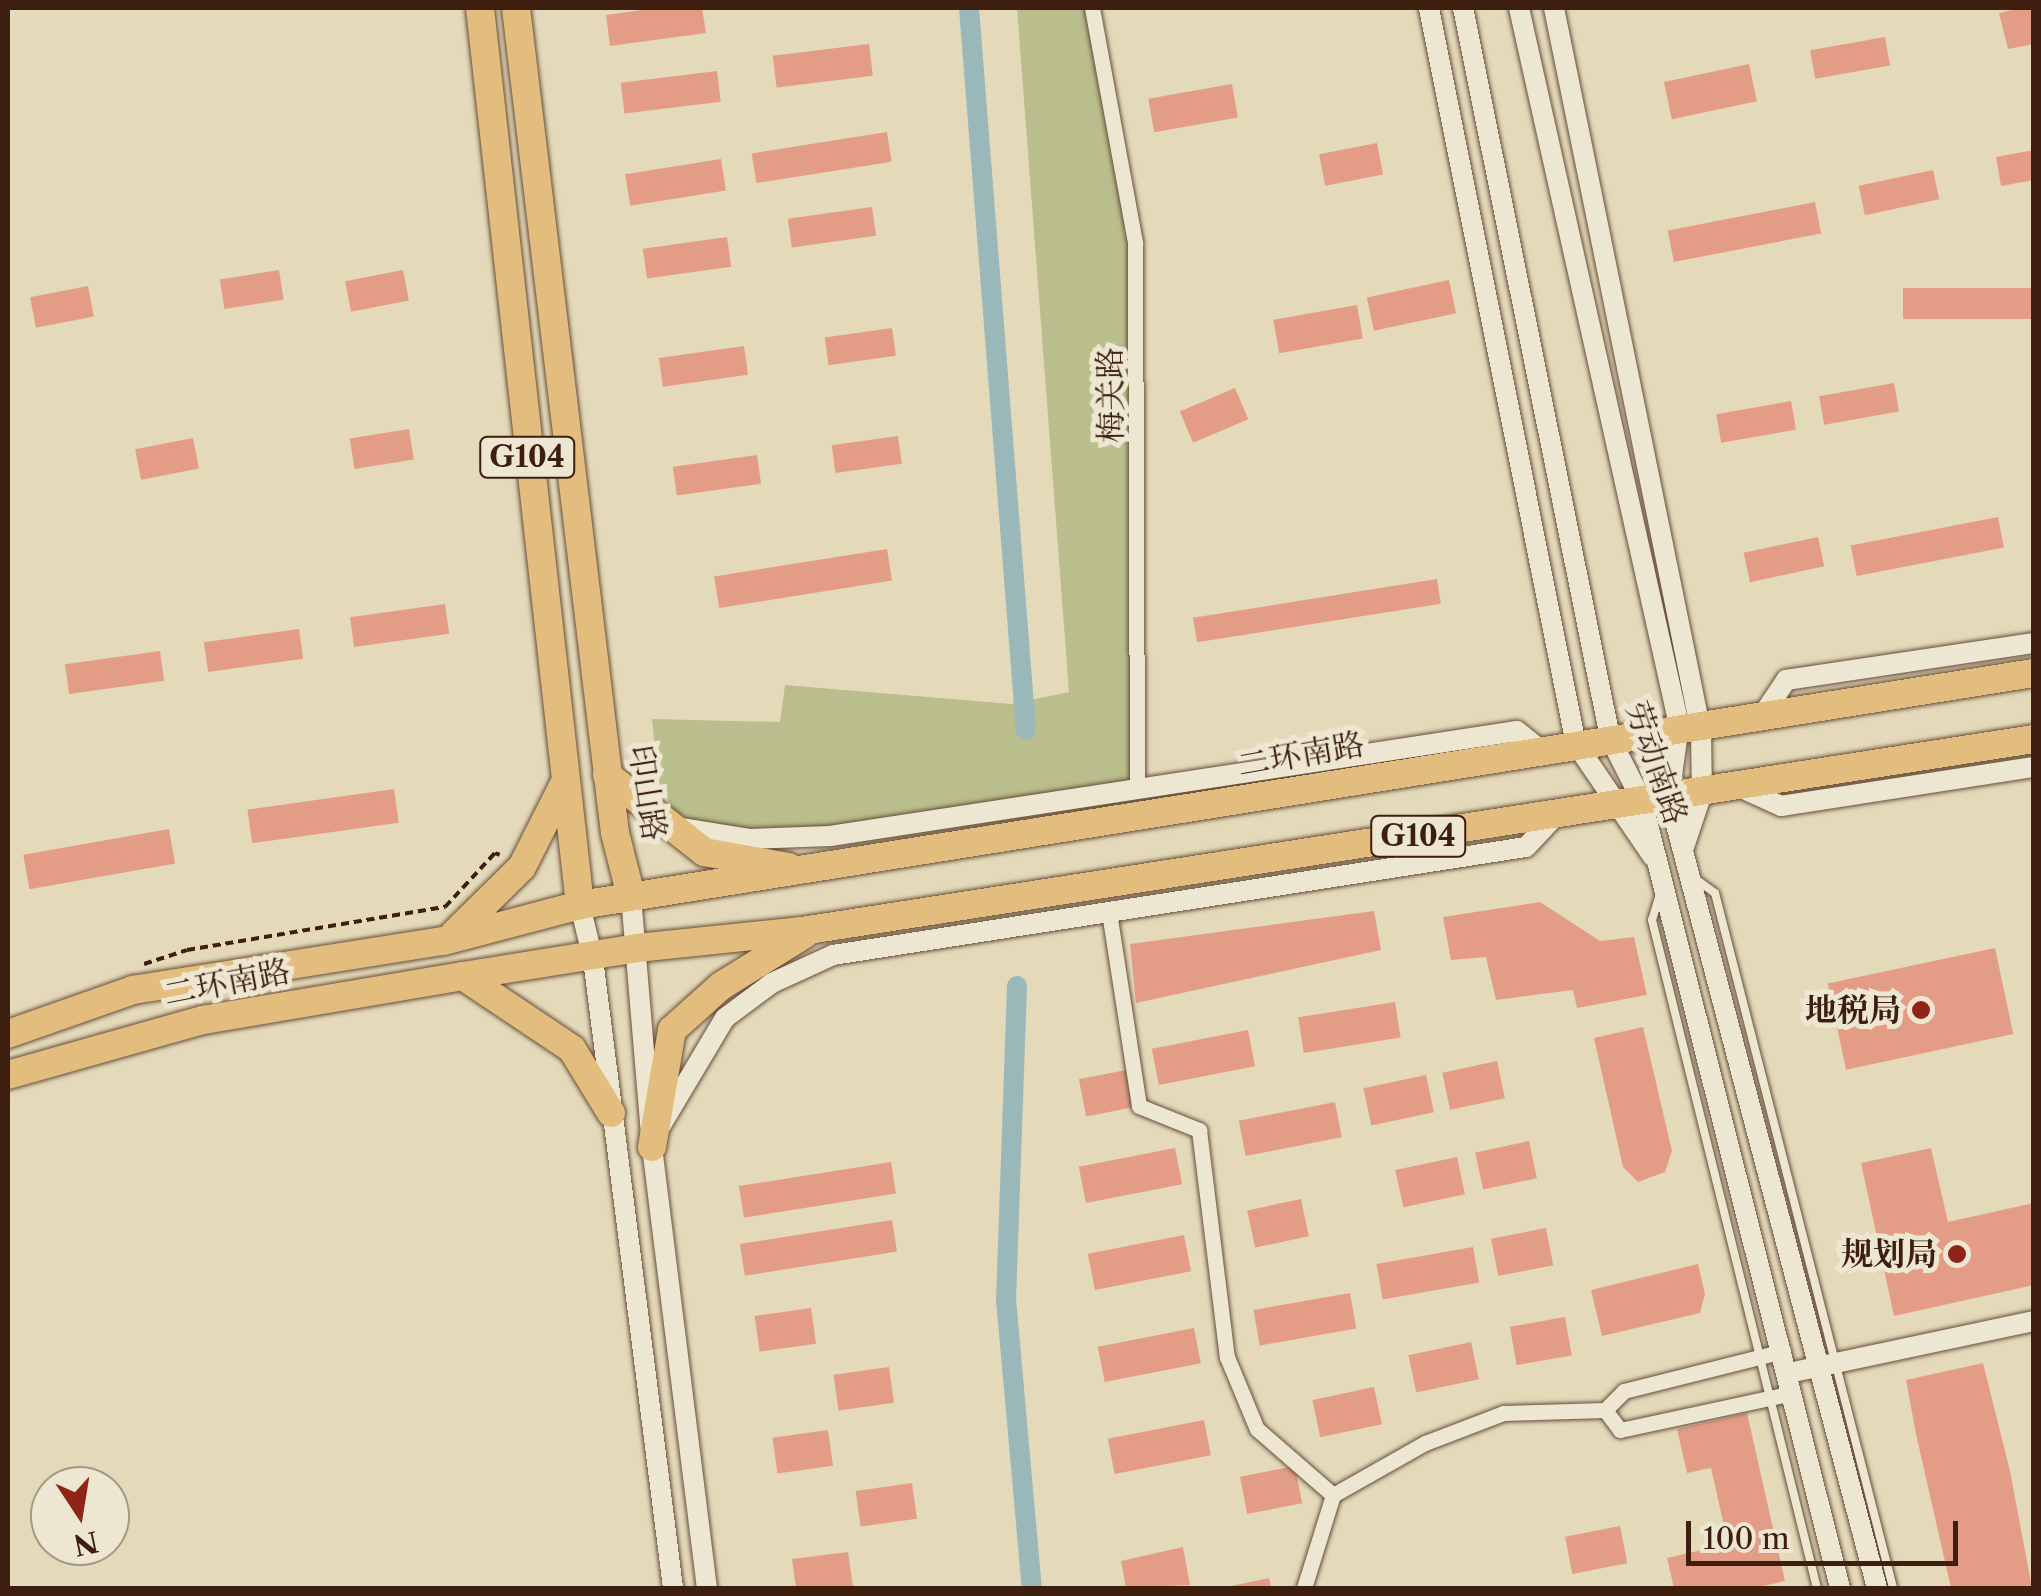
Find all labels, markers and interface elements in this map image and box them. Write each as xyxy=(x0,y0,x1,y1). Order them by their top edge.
street label: 梅关路 xyxy=(1091,347,1131,443)
road number: G104 xyxy=(477,432,577,482)
street label: 劳动南路 xyxy=(1617,696,1695,830)
street label: 二环南路 xyxy=(1235,725,1367,785)
street label: 印山路 xyxy=(621,743,673,843)
road number: G104 xyxy=(1368,811,1468,861)
street label: 二环南路 xyxy=(161,952,293,1014)
place label: 地税局 xyxy=(1805,991,1901,1029)
marker: 地税局 xyxy=(1910,999,1932,1021)
place label: 规划局 xyxy=(1841,1235,1937,1273)
marker: 规划局 xyxy=(1946,1243,1968,1265)
north arrow xyxy=(30,1466,130,1566)
scale bar xyxy=(1691,1501,1964,1563)
text: 100 m xyxy=(1703,1520,1790,1557)
text: N xyxy=(70,1524,101,1563)

